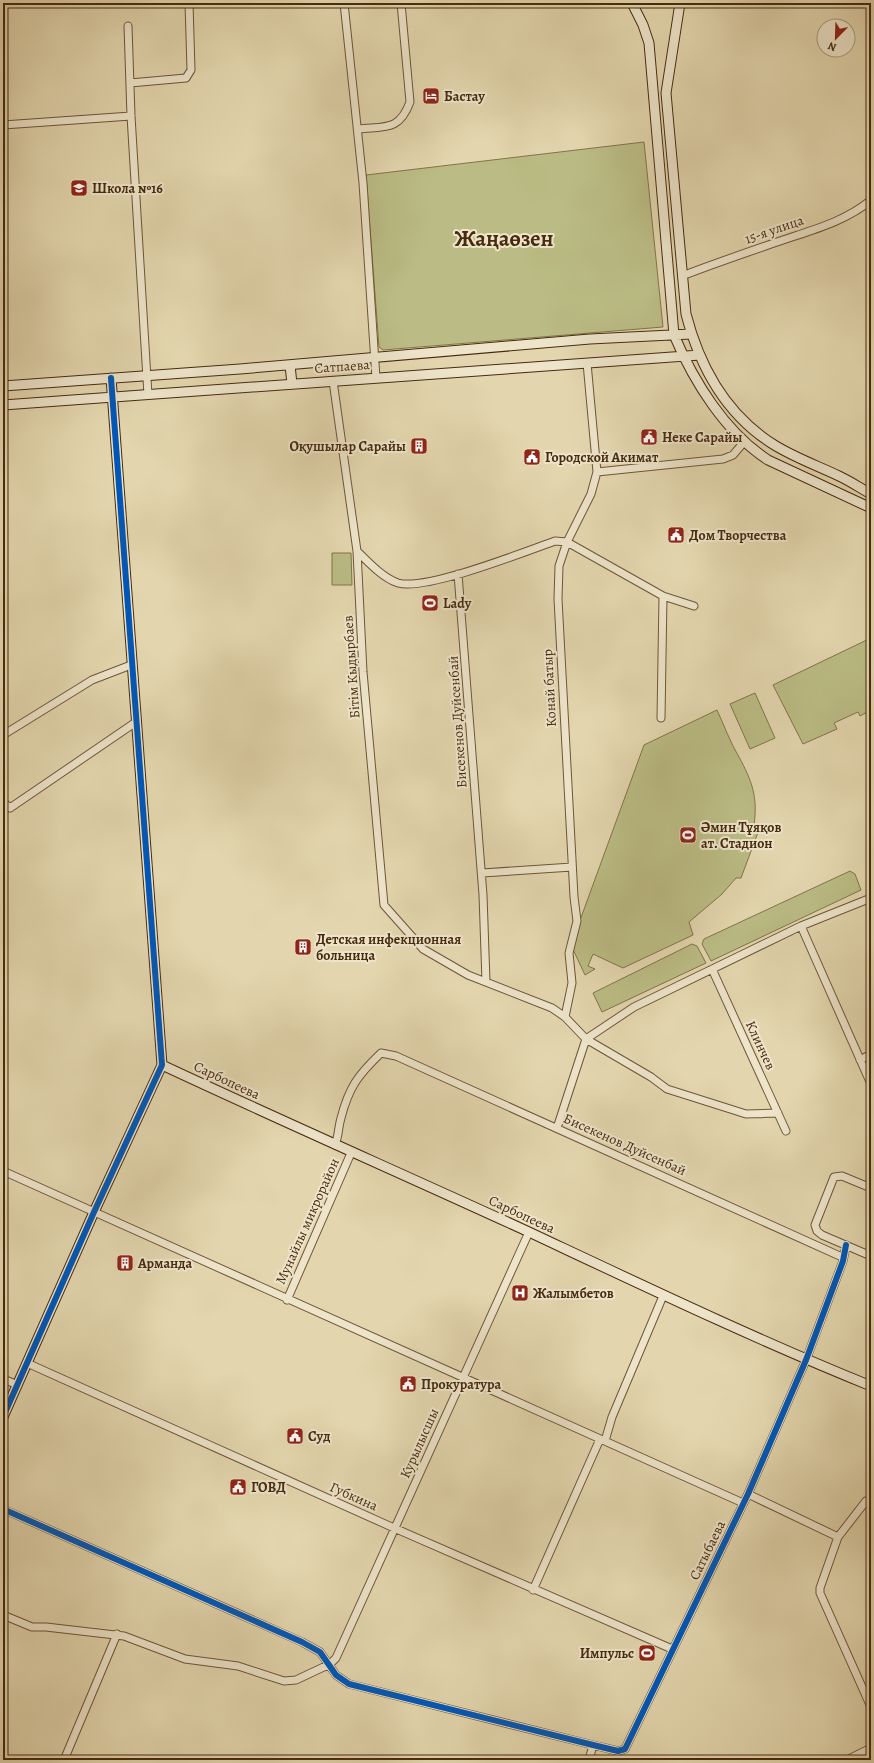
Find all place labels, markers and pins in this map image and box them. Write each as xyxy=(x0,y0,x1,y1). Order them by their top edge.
hotel icon: Бастау xyxy=(421,86,441,106)
place label: Бастау xyxy=(444,87,485,106)
school or university icon: Школа №16 xyxy=(69,178,89,198)
place label: Школа №16 xyxy=(92,179,163,198)
public building icon: Неке Сарайы xyxy=(639,427,659,447)
place label: Неке Сарайы xyxy=(662,428,743,447)
building icon: Оқушылар Сарайы xyxy=(409,436,429,456)
place label: Оқушылар Сарайы xyxy=(289,437,406,456)
public building icon: Городской Акимат xyxy=(522,447,542,467)
place label: Городской Акимат xyxy=(545,448,659,467)
public building icon: Дом Творчества xyxy=(666,525,686,545)
place label: Дом Творчества xyxy=(689,526,787,545)
sports icon: Lady xyxy=(420,593,440,613)
place label: Lady xyxy=(443,594,472,613)
place label: Әмин Тұяқов ат. Стадион xyxy=(701,818,781,853)
sports icon: Әмин Тұяқов ат. Стадион xyxy=(678,825,698,845)
place label: Детская инфекционная больница xyxy=(316,930,461,965)
building icon: Детская инфекционная больница xyxy=(293,937,313,957)
building icon: Арманда xyxy=(115,1253,135,1273)
place label: Арманда xyxy=(137,1254,193,1273)
hospital icon: Жалымбетов xyxy=(510,1283,530,1303)
place label: Жалымбетов xyxy=(533,1284,614,1303)
public building icon: Прокуратура xyxy=(398,1374,418,1394)
place label: Прокуратура xyxy=(421,1375,502,1394)
public building icon: Суд xyxy=(285,1426,305,1446)
place label: Суд xyxy=(308,1427,330,1446)
public building icon: ГОВД xyxy=(228,1477,248,1497)
place label: ГОВД xyxy=(251,1478,286,1497)
sports icon: Импульс xyxy=(637,1643,657,1663)
place label: Импульс xyxy=(580,1644,634,1663)

